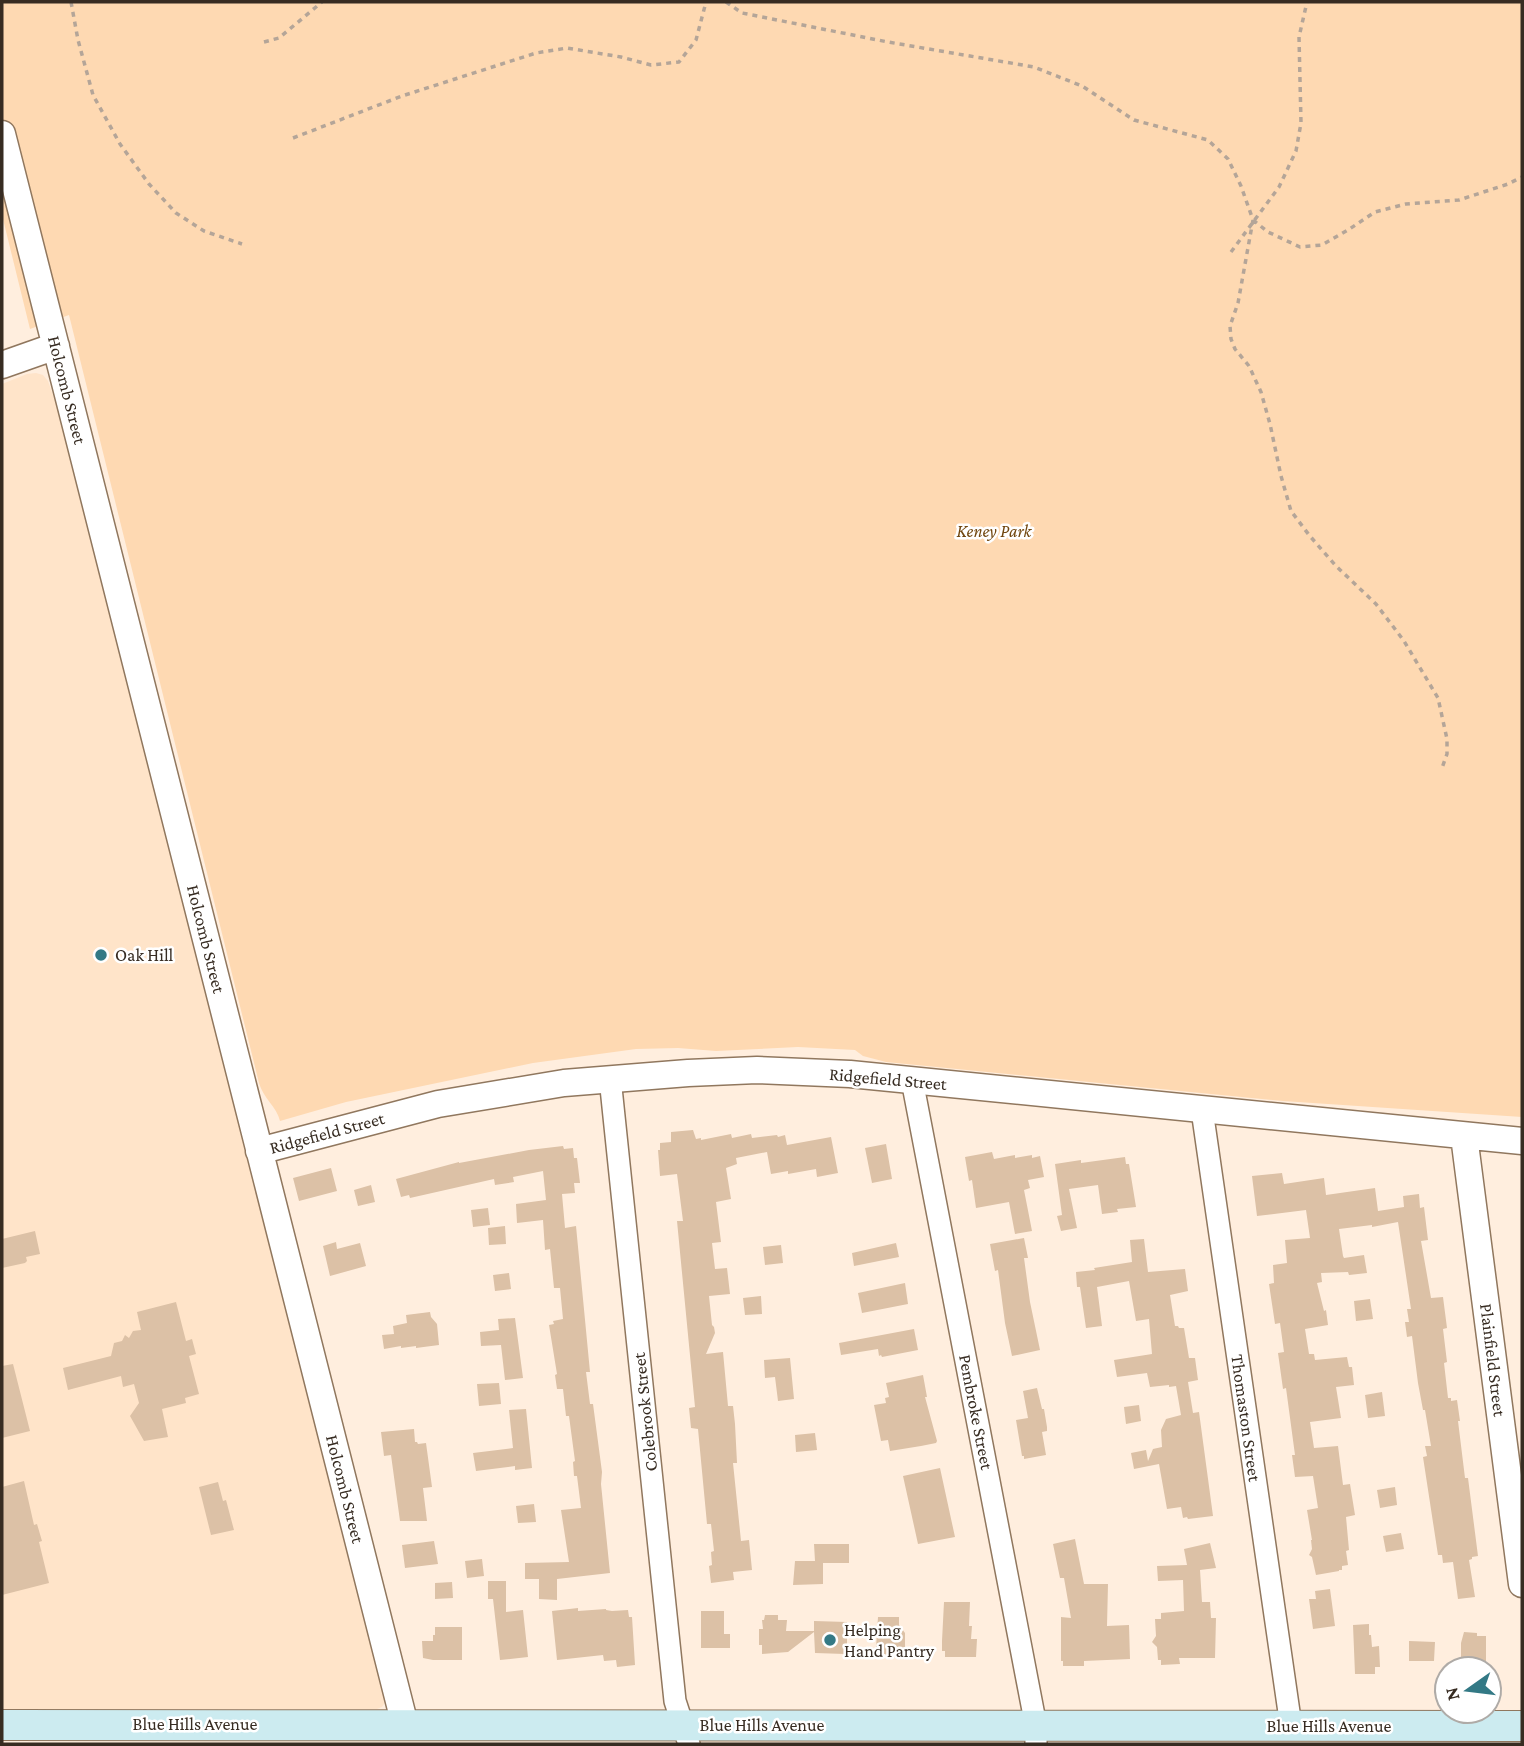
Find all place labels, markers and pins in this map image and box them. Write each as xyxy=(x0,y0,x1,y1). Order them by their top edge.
place label: Oak Hill xyxy=(115,945,174,965)
marker: Oak Hill xyxy=(93,947,109,963)
place label: Helping Hand Pantry xyxy=(844,1620,935,1661)
marker: Helping Hand Pantry xyxy=(822,1632,838,1648)

